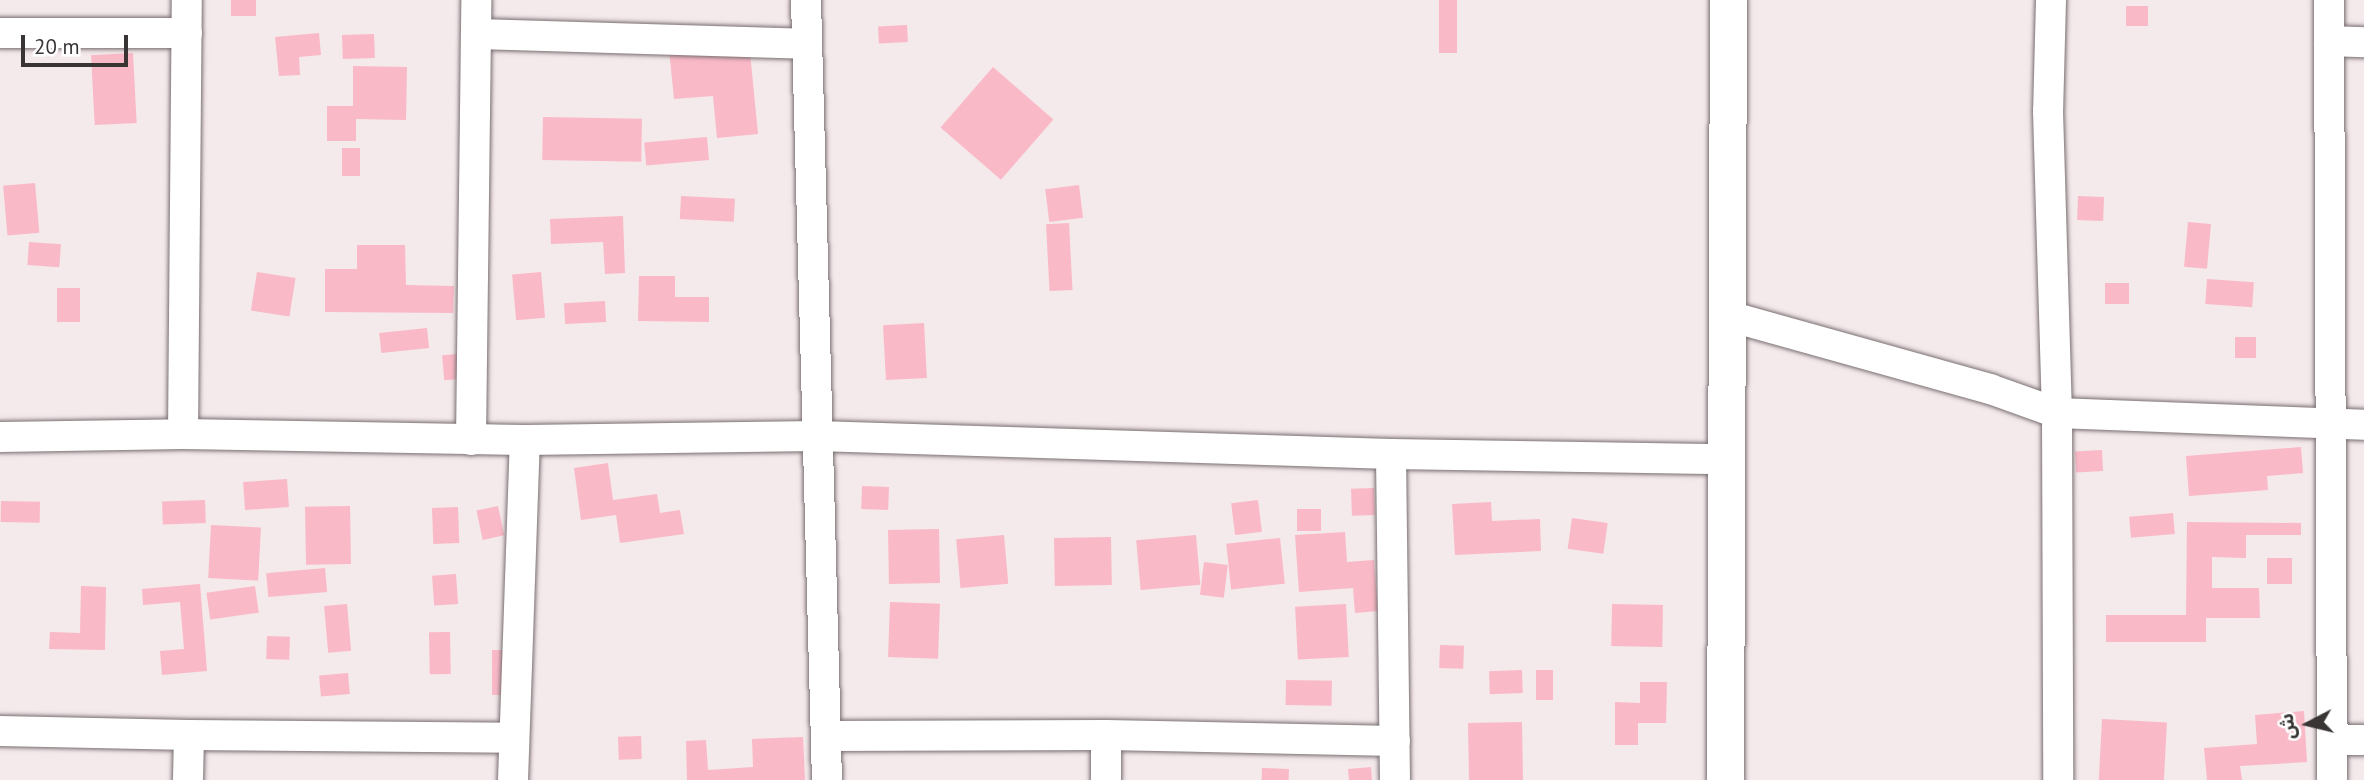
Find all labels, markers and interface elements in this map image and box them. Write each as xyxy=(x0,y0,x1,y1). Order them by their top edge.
scale bar xyxy=(24,21,131,65)
text: 20 m xyxy=(34,33,80,60)
north arrow xyxy=(2273,689,2343,759)
text: ش xyxy=(2274,712,2301,741)

